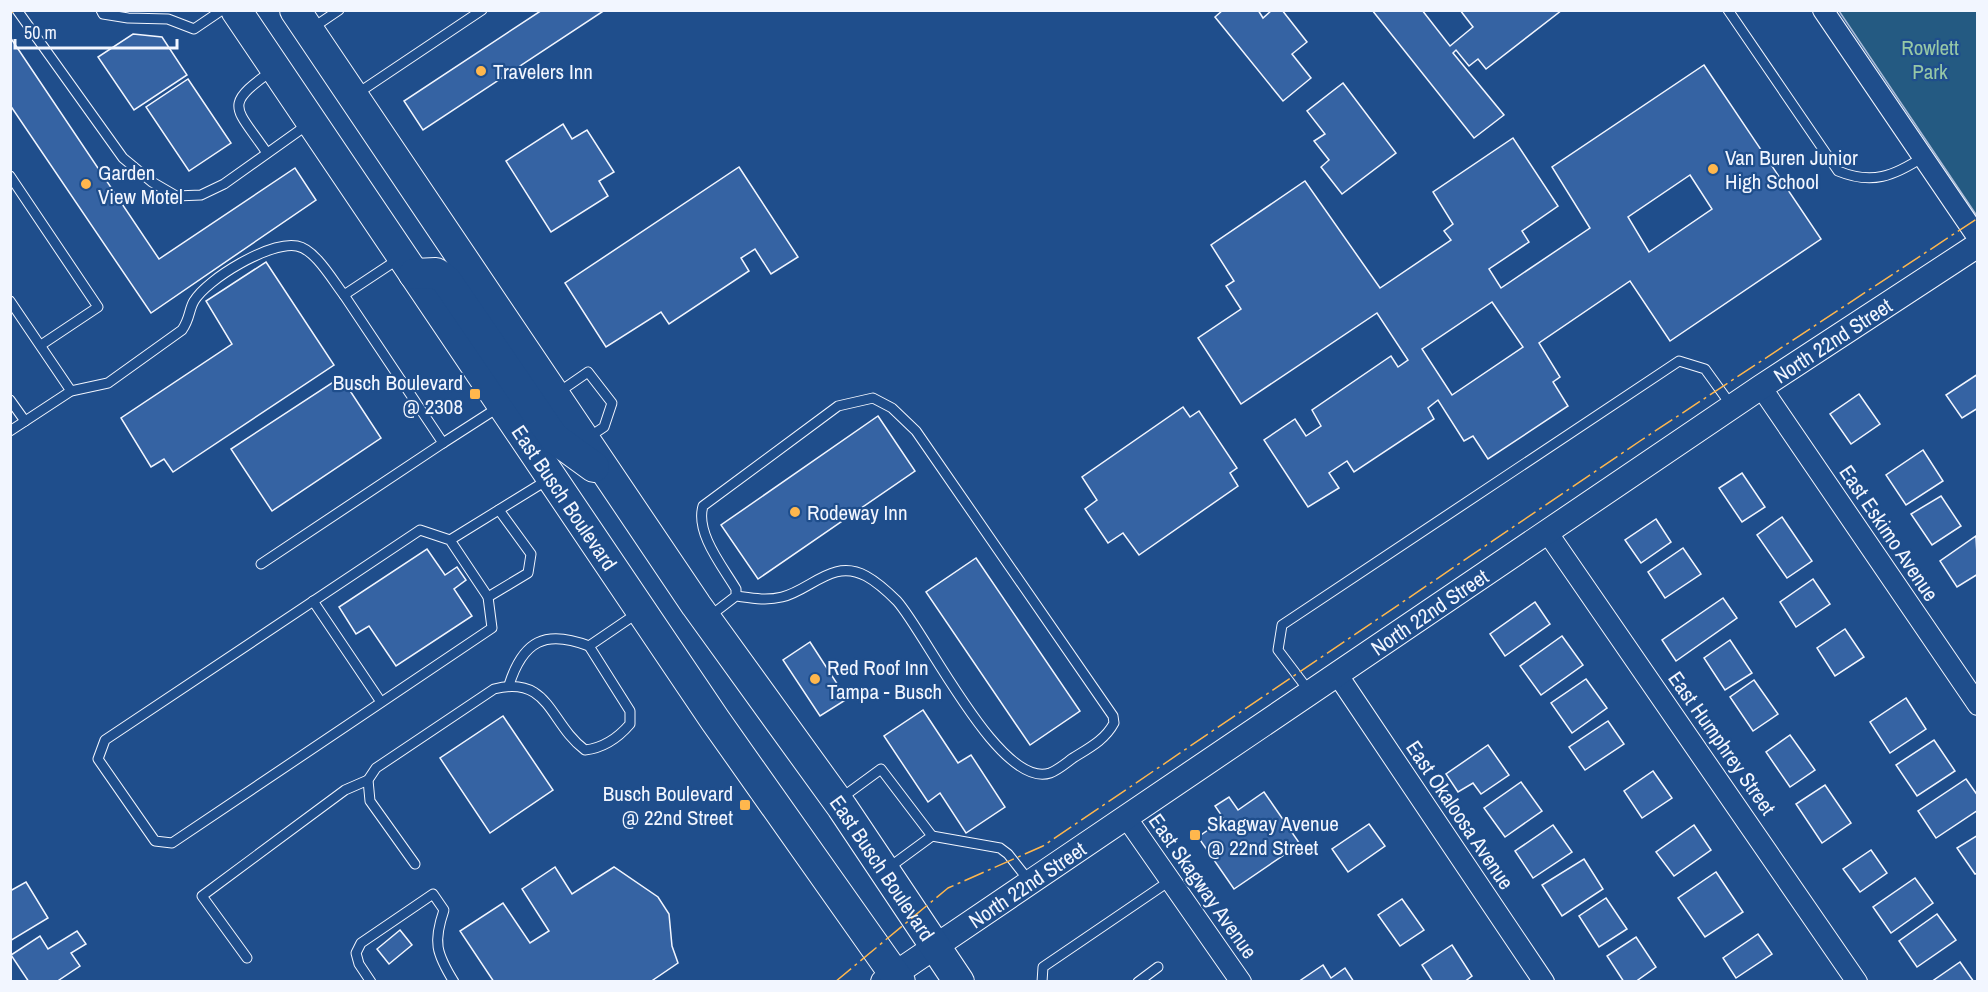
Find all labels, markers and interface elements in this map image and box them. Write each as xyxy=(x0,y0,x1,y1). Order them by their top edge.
scale bar xyxy=(15,12,177,50)
text: 50 m xyxy=(24,20,57,45)
park label: Rowlett Park xyxy=(1901,33,1959,86)
place label: Travelers Inn xyxy=(493,57,593,86)
marker: Travelers Inn xyxy=(474,64,488,78)
place label: Van Buren Junior High School xyxy=(1725,143,1858,196)
place label: Garden View Motel xyxy=(98,158,183,211)
marker: Van Buren Junior High School xyxy=(1706,162,1720,176)
marker: Garden View Motel xyxy=(79,177,93,191)
street label: North 22nd Street xyxy=(1768,291,1897,390)
place label: Busch Boulevard @ 2308 xyxy=(333,368,463,421)
marker: Busch Boulevard @ 2308 xyxy=(468,387,482,401)
street label: East Busch Boulevard xyxy=(505,419,624,576)
street label: East Eskimo Avenue xyxy=(1833,459,1945,607)
place label: Rodeway Inn xyxy=(807,498,908,527)
marker: Rodeway Inn xyxy=(788,505,802,519)
street label: North 22nd Street xyxy=(1365,561,1494,662)
place label: Red Roof Inn Tampa - Busch xyxy=(827,653,942,706)
street label: East Humphrey Street xyxy=(1662,665,1783,821)
marker: Red Roof Inn Tampa - Busch xyxy=(808,672,822,686)
street label: East Okaloosa Avenue xyxy=(1399,735,1521,895)
place label: Busch Boulevard @ 22nd Street xyxy=(603,779,733,832)
street label: East Busch Boulevard xyxy=(823,789,942,946)
marker: Busch Boulevard @ 22nd Street xyxy=(738,798,752,812)
street label: East Skagway Avenue xyxy=(1142,808,1264,964)
place label: Skagway Avenue @ 22nd Street xyxy=(1207,809,1339,862)
marker: Skagway Avenue @ 22nd Street xyxy=(1188,828,1202,842)
street label: North 22nd Street xyxy=(963,834,1092,935)

